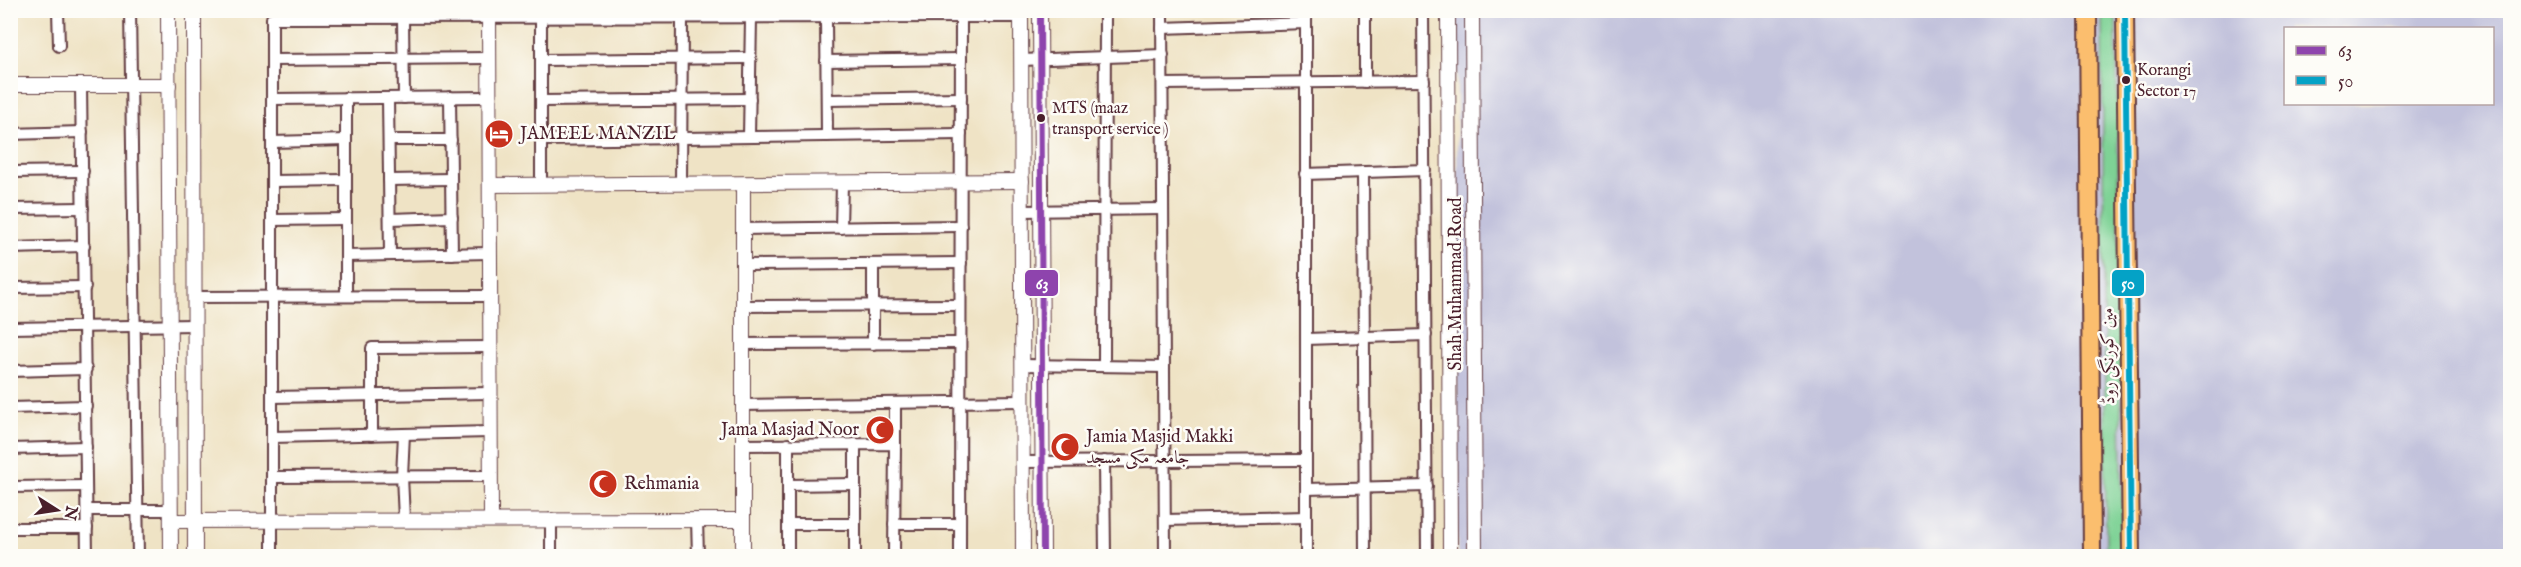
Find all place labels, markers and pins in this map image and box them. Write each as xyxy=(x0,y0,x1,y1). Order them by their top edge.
place label: Korangi Sector 17 xyxy=(2137,61,2196,102)
marker: Korangi Sector 17 xyxy=(2120,74,2132,86)
place label: MTS (maaz transport service ) xyxy=(1052,99,1168,140)
marker: MTS (maaz transport service ) xyxy=(1035,112,1047,124)
hotel icon: JAMEEL MANZIL xyxy=(483,118,515,150)
place label: JAMEEL MANZIL xyxy=(518,123,676,146)
mosque icon: Jama Masjad Noor xyxy=(864,414,896,446)
place label: Jama Masjad Noor xyxy=(719,419,859,442)
place label: Jamia Masjid Makki جامعہ مکی مسجد xyxy=(1084,426,1234,470)
mosque icon: Jamia Masjid Makki جامعہ مکی مسجد xyxy=(1049,431,1081,463)
mosque icon: Rehmania xyxy=(587,468,619,500)
place label: Rehmania xyxy=(624,473,700,496)

